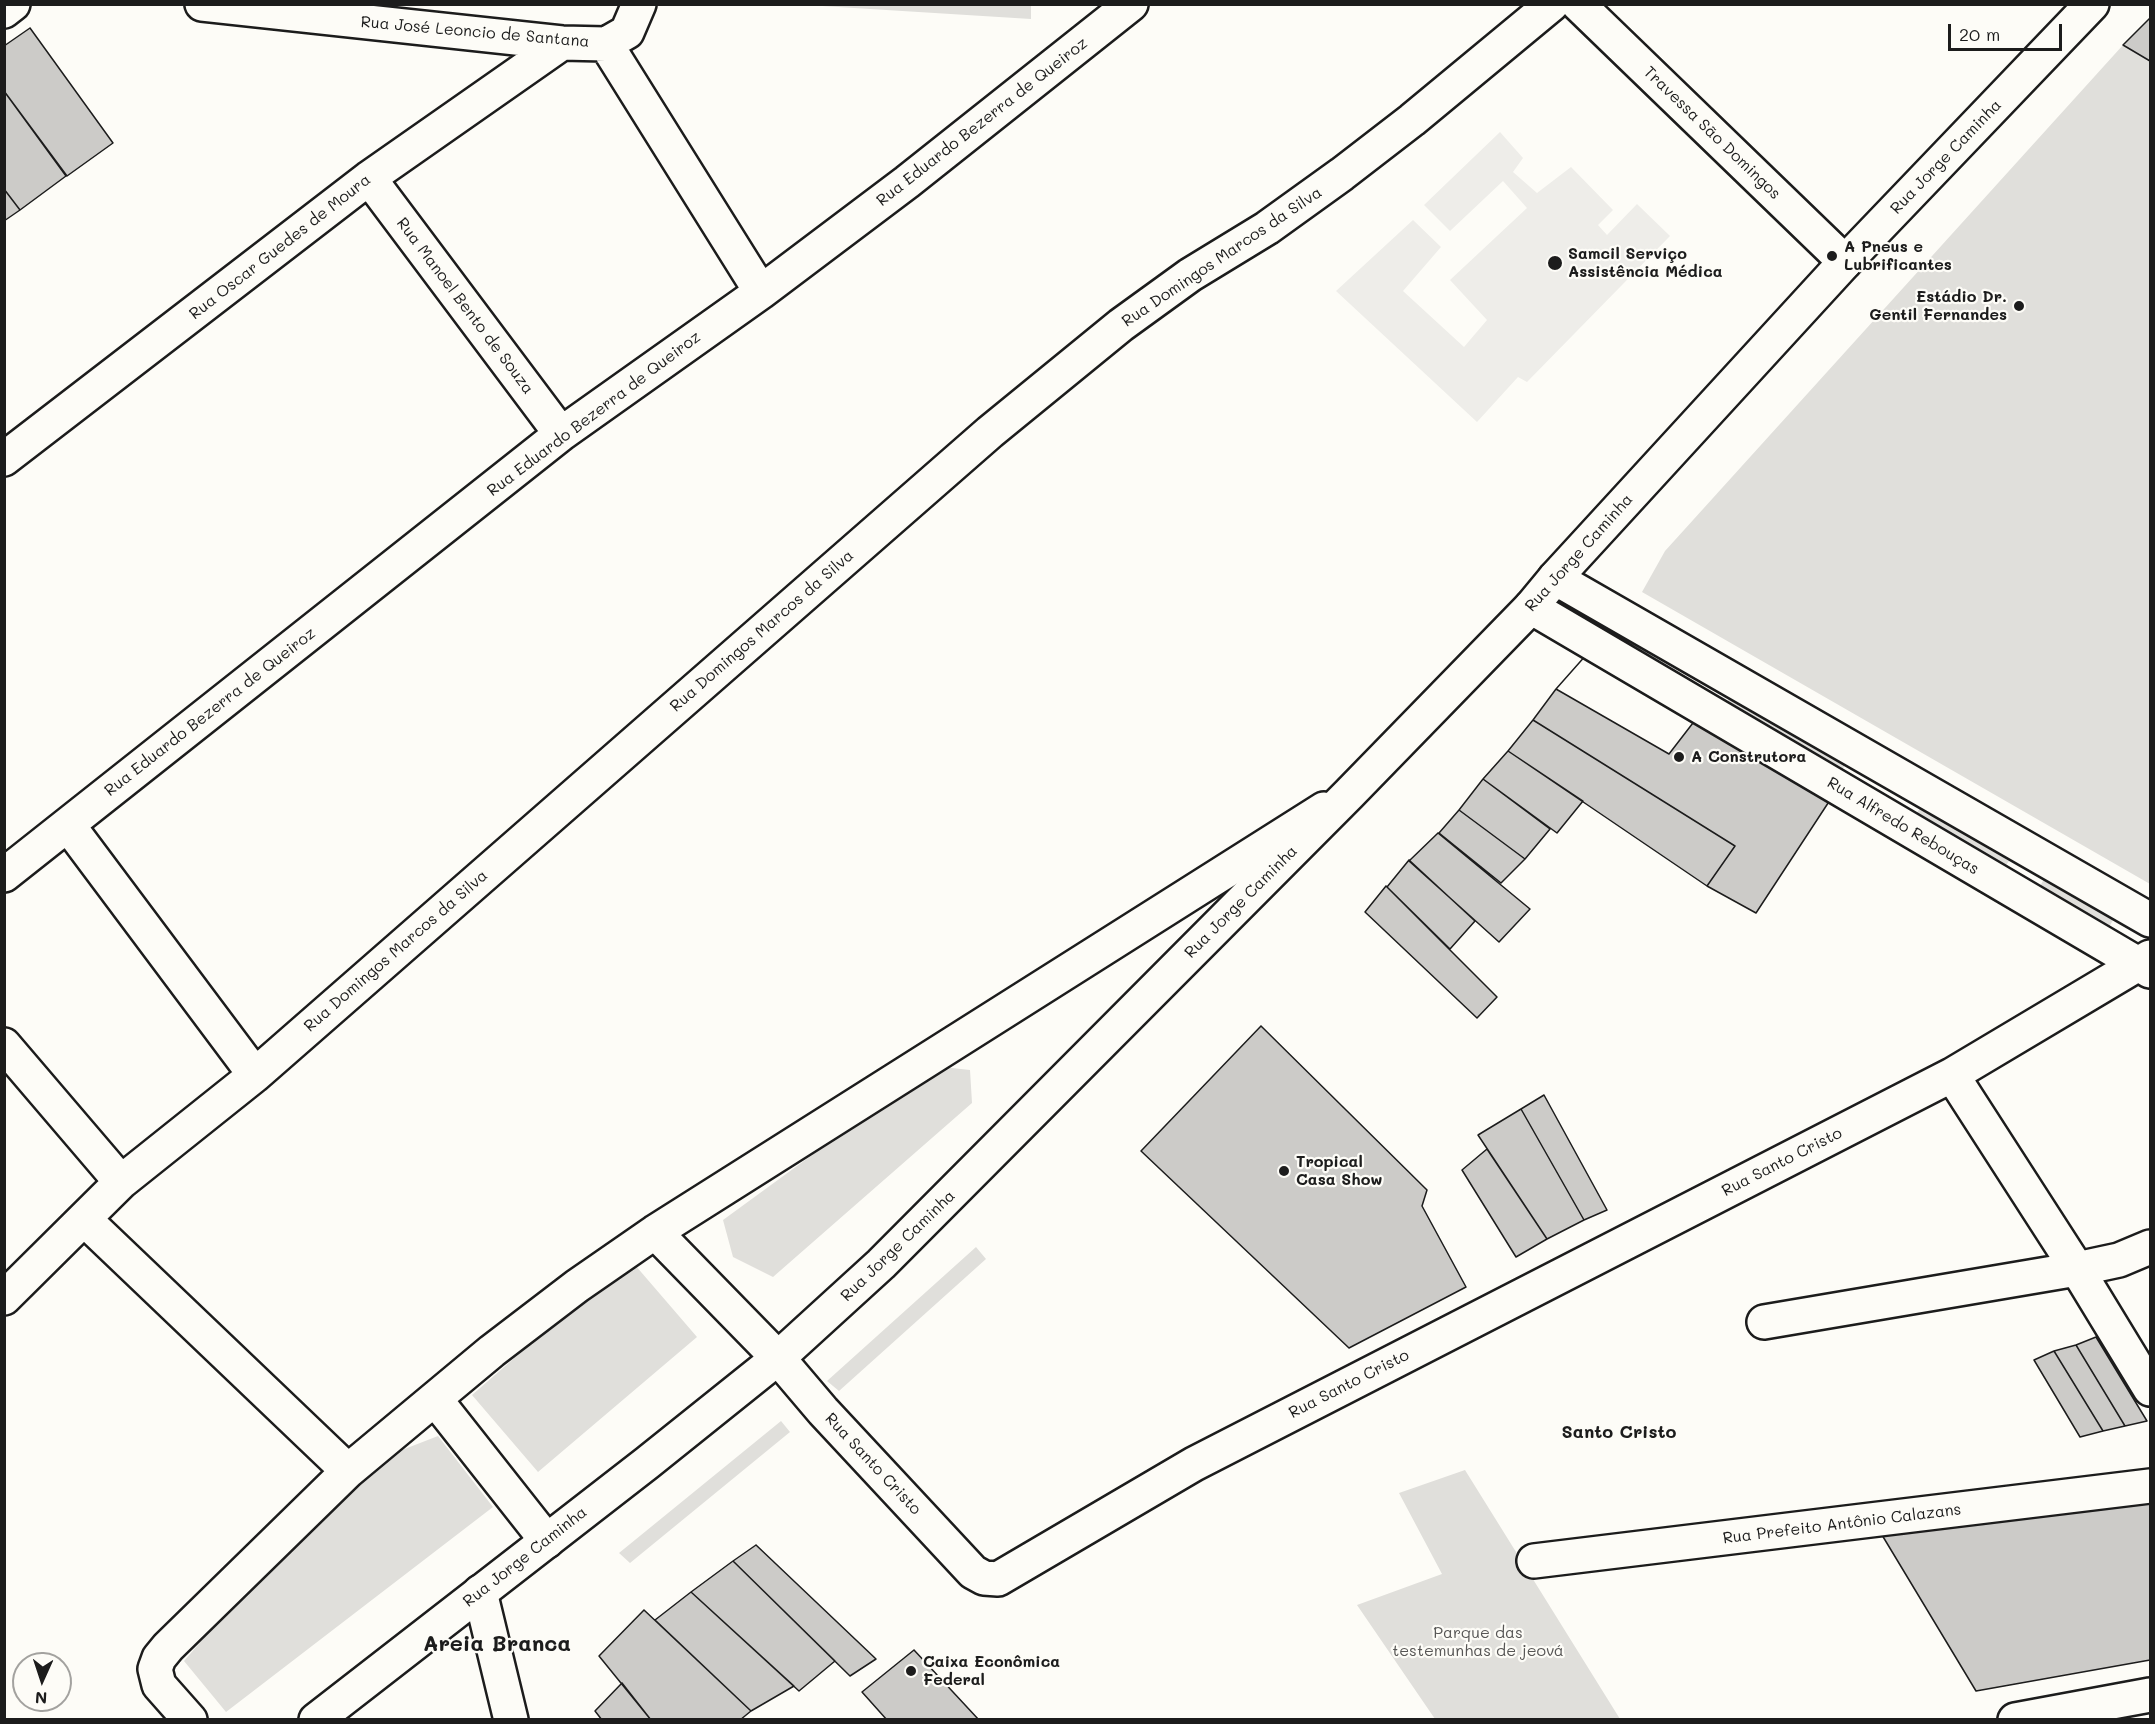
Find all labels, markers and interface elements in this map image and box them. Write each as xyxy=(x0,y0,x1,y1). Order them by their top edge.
street label: Rua José Leoncio de Santana xyxy=(360,12,590,52)
scale bar xyxy=(1951,12,2065,50)
text: 20 m xyxy=(1959,22,2000,46)
street label: Rua Eduardo Bezerra de Queiroz xyxy=(873,34,1091,210)
street label: Travessa São Domingos xyxy=(1639,63,1785,203)
street label: Rua Jorge Caminha xyxy=(1886,96,2006,218)
street label: Rua Oscar Guedes de Moura xyxy=(186,170,374,324)
street label: Rua Domingos Marcos da Silva xyxy=(1118,183,1326,331)
street label: Rua Manoel Bento de Souza xyxy=(392,214,538,398)
place label: A Pneus e Lubrificantes xyxy=(1844,237,1952,275)
place label: Samcil Serviço Assistência Médica xyxy=(1568,244,1723,282)
marker: A Pneus e Lubrificantes xyxy=(1825,249,1839,263)
marker: Samcil Serviço Assistência Médica xyxy=(1546,254,1564,272)
place label: Estádio Dr. Gentil Fernandes xyxy=(1869,287,2007,325)
marker: Estádio Dr. Gentil Fernandes xyxy=(2012,299,2026,313)
street label: Rua Eduardo Bezerra de Queiroz xyxy=(483,327,705,501)
street label: Rua Jorge Caminha xyxy=(1521,490,1637,616)
street label: Rua Domingos Marcos da Silva xyxy=(666,546,858,716)
street label: Rua Eduardo Bezerra de Queiroz xyxy=(101,624,319,800)
place label: A Construtora xyxy=(1691,747,1806,767)
marker: A Construtora xyxy=(1672,750,1686,764)
street label: Rua Alfredo Rebouças xyxy=(1824,773,1982,879)
street label: Rua Jorge Caminha xyxy=(1181,842,1301,962)
street label: Rua Domingos Marcos da Silva xyxy=(300,866,492,1036)
street label: Rua Santo Cristo xyxy=(1719,1123,1845,1201)
place label: Tropical Casa Show xyxy=(1296,1152,1383,1190)
marker: Tropical Casa Show xyxy=(1277,1164,1291,1178)
street label: Rua Jorge Caminha xyxy=(837,1186,959,1306)
street label: Rua Santo Cristo xyxy=(1286,1345,1412,1423)
street label: Rua Santo Cristo xyxy=(821,1409,925,1519)
district label: Santo Cristo xyxy=(1562,1421,1676,1443)
street label: Rua Prefeito Antônio Calazans xyxy=(1722,1500,1962,1548)
street label: Rua Jorge Caminha xyxy=(459,1503,591,1611)
park label: Parque das testemunhas de jeová xyxy=(1392,1623,1564,1661)
district label: Areia Branca xyxy=(423,1631,571,1657)
north arrow xyxy=(12,1652,72,1712)
place label: Caixa Econômica Federal xyxy=(923,1652,1060,1690)
marker: Caixa Econômica Federal xyxy=(904,1664,918,1678)
text: N xyxy=(35,1688,48,1709)

